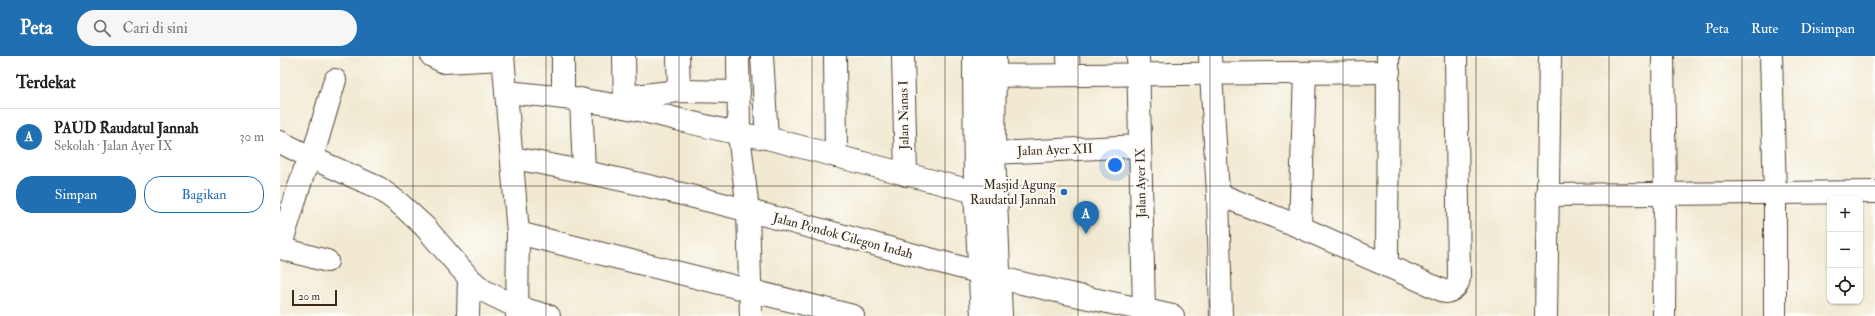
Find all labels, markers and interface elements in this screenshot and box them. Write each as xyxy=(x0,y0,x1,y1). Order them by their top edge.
search box xyxy=(77,10,357,46)
text: Peta xyxy=(20,16,53,40)
icon: search xyxy=(91,17,113,39)
text: Cari di sini xyxy=(123,19,188,38)
text: Peta xyxy=(1705,20,1729,37)
text: Rute xyxy=(1751,20,1778,37)
text: Disimpan xyxy=(1800,20,1855,37)
text: Terdekat xyxy=(16,72,76,93)
street label: Jalan Nanas I xyxy=(895,80,913,151)
text: PAUD Raudatul Jannah xyxy=(54,119,199,138)
text: A xyxy=(25,129,33,145)
text: 30 m xyxy=(240,129,264,145)
text: Sekolah · Jalan Ayer IX xyxy=(54,138,173,154)
street label: Jalan Ayer XII xyxy=(1016,141,1093,160)
street label: Jalan Ayer IX xyxy=(1132,148,1151,219)
your location xyxy=(1105,155,1125,175)
button: Simpan xyxy=(16,176,136,213)
button: Bagikan xyxy=(144,176,264,213)
place label: Masjid Agung Raudatul Jannah xyxy=(970,177,1057,208)
marker: Masjid Agung Raudatul Jannah xyxy=(1059,187,1069,197)
map controls xyxy=(1827,196,1863,304)
button: + xyxy=(1827,196,1863,232)
pin: A xyxy=(1073,201,1099,234)
street label: Jalan Pondok Cilegon Indah xyxy=(770,209,915,262)
button: − xyxy=(1827,232,1863,268)
button: locate xyxy=(1827,268,1863,304)
scale bar xyxy=(292,288,337,307)
text: 20 m xyxy=(298,290,320,303)

